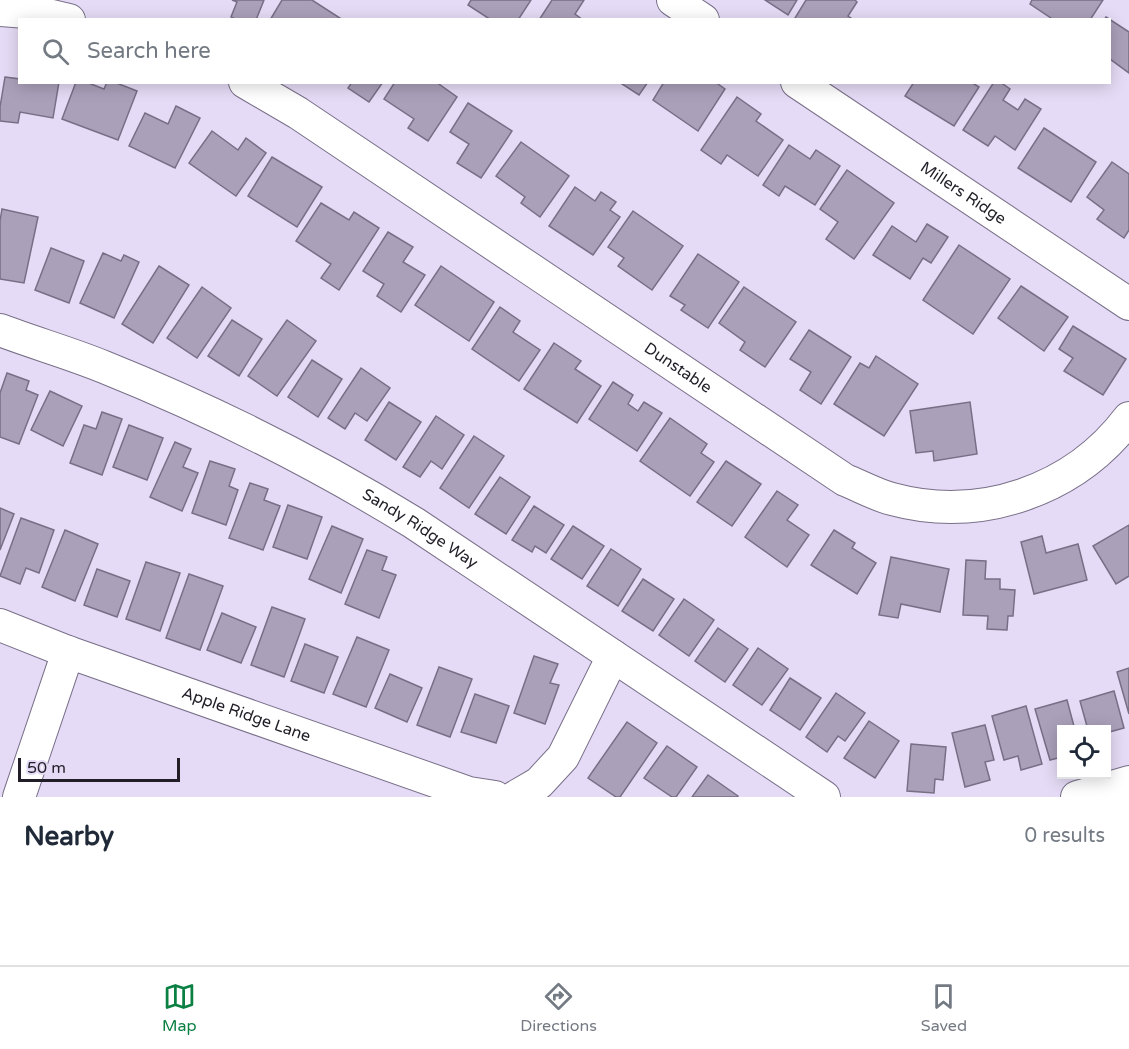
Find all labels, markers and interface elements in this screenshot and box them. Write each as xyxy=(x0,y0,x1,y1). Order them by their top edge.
search box xyxy=(18,18,1111,84)
icon: search xyxy=(39,35,72,68)
text: Search here xyxy=(87,38,211,64)
street label: Millers Ridge xyxy=(917,157,1010,229)
street label: Dunstable xyxy=(640,338,716,398)
street label: Sandy Ridge Way xyxy=(359,484,482,573)
street label: Apple Ridge Lane xyxy=(179,683,313,746)
map controls xyxy=(1057,725,1111,779)
button: locate xyxy=(1057,725,1111,779)
scale bar xyxy=(18,755,180,782)
text: 50 m xyxy=(27,758,66,778)
text: Nearby xyxy=(24,821,114,852)
text: 0 results xyxy=(1025,824,1105,848)
tab: Map xyxy=(162,980,196,1036)
tab: Directions xyxy=(520,980,597,1036)
tab: Saved xyxy=(921,980,967,1036)

